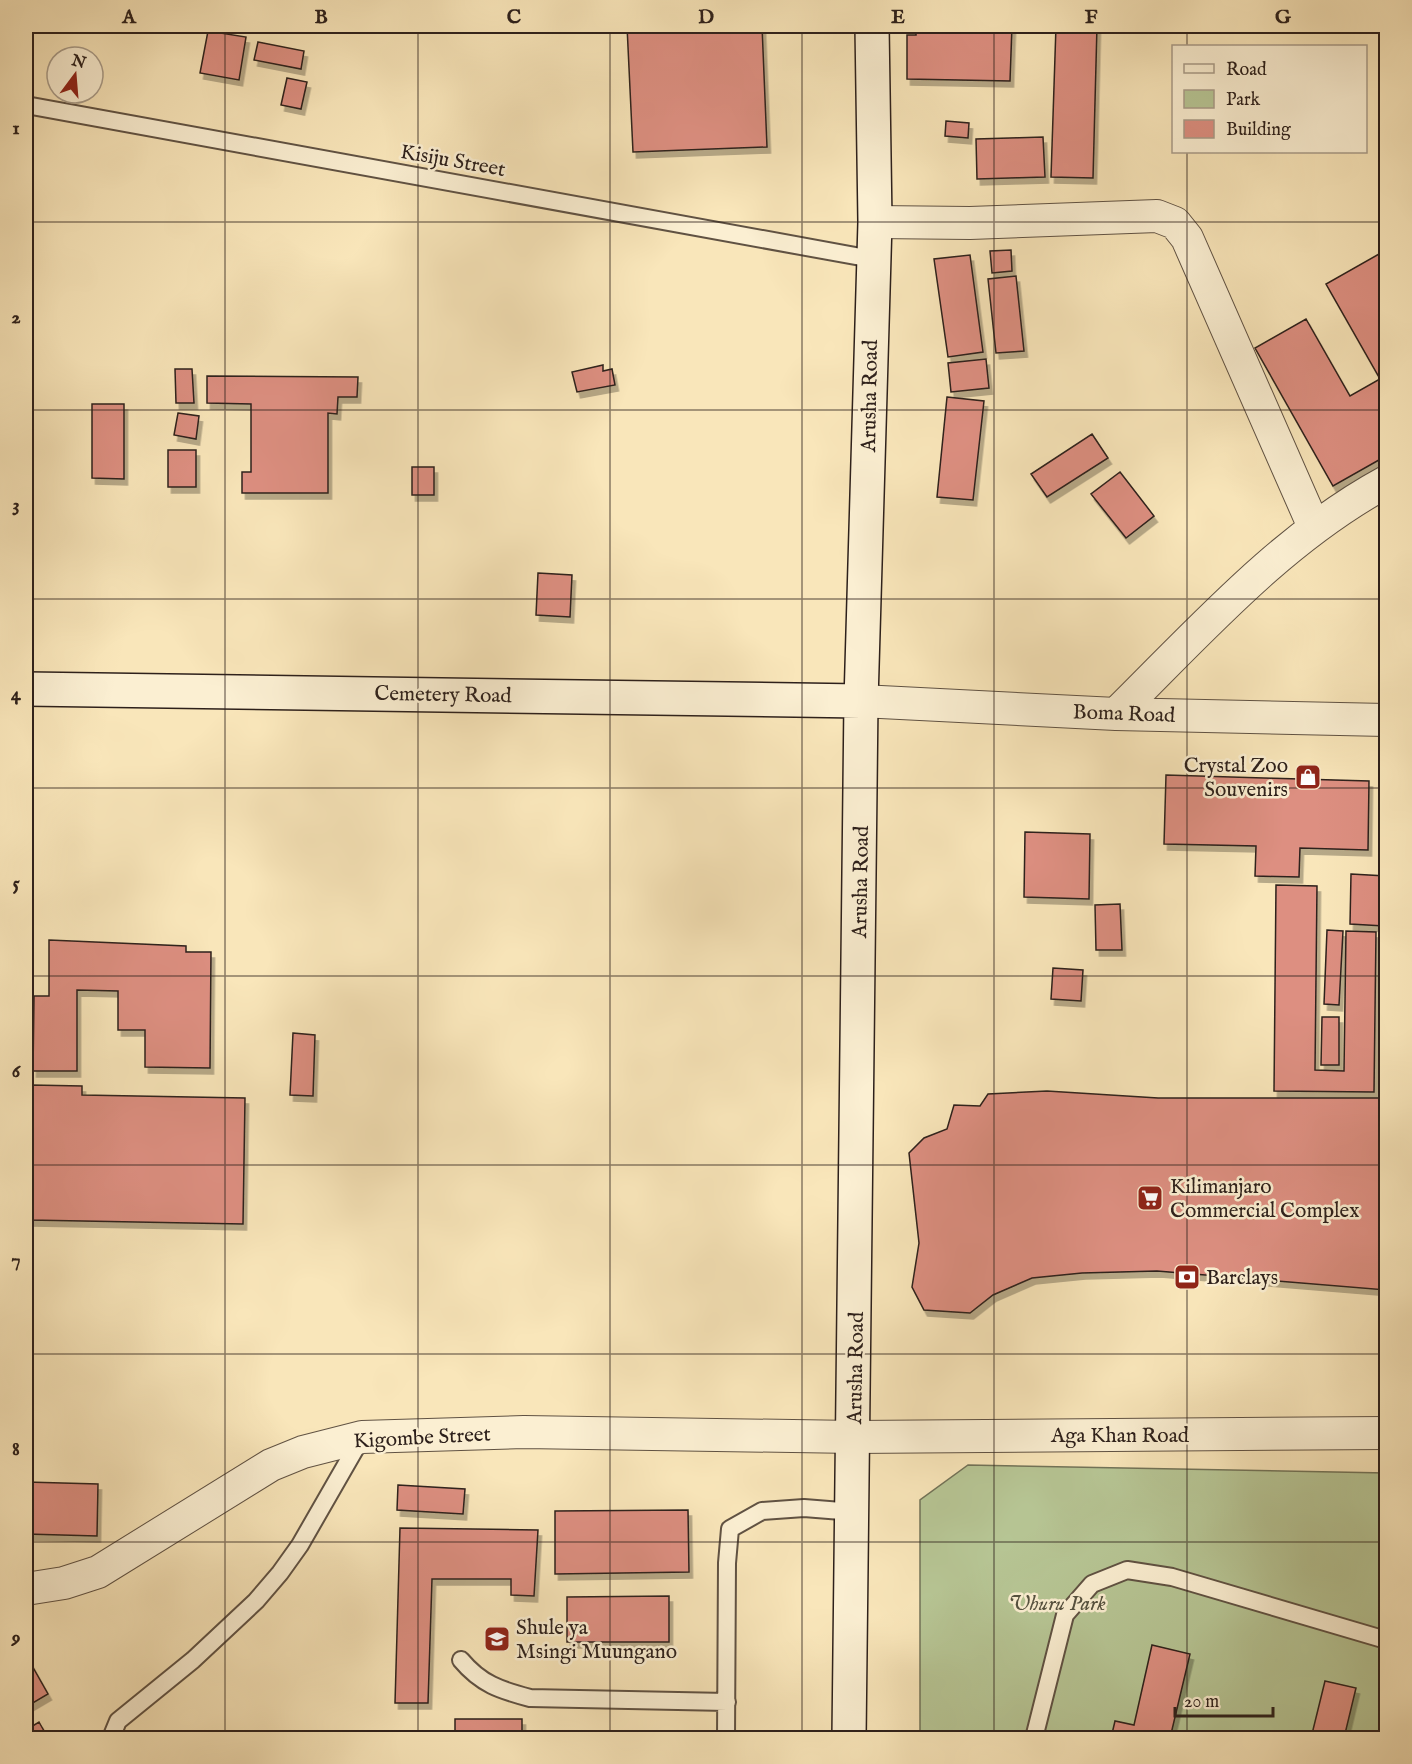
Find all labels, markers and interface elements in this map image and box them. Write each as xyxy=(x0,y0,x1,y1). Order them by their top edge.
text: A xyxy=(121,5,137,30)
text: B xyxy=(314,5,328,30)
text: C xyxy=(507,5,521,30)
text: D xyxy=(698,5,714,30)
text: E xyxy=(891,5,905,30)
text: F xyxy=(1085,5,1098,30)
text: G xyxy=(1275,5,1292,30)
north arrow xyxy=(45,45,105,105)
legend xyxy=(1172,45,1367,153)
text: N xyxy=(68,51,88,74)
text: Road xyxy=(1226,59,1267,82)
text: Park xyxy=(1226,89,1261,112)
text: 1 xyxy=(12,116,20,141)
text: Building xyxy=(1226,119,1291,142)
street label: Kisiju Street xyxy=(398,139,507,184)
text: 2 xyxy=(11,305,21,330)
street label: Arusha Road xyxy=(856,339,885,453)
text: 3 xyxy=(12,493,20,518)
street label: Cemetery Road xyxy=(374,681,513,710)
text: 4 xyxy=(11,682,22,707)
street label: Boma Road xyxy=(1072,699,1176,730)
place label: Crystal Zoo Souvenirs xyxy=(1184,753,1288,804)
shop icon: Crystal Zoo Souvenirs xyxy=(1293,762,1323,792)
street label: Arusha Road xyxy=(847,825,876,939)
text: 5 xyxy=(12,871,20,896)
text: 6 xyxy=(12,1059,22,1084)
place label: Kilimanjaro Commercial Complex xyxy=(1170,1174,1359,1225)
supermarket icon: Kilimanjaro Commercial Complex xyxy=(1135,1183,1165,1213)
text: 7 xyxy=(11,1248,21,1273)
bank icon: Barclays xyxy=(1172,1262,1202,1292)
place label: Barclays xyxy=(1206,1265,1278,1292)
street label: Arusha Road xyxy=(842,1311,871,1425)
street label: Kigombe Street xyxy=(353,1421,491,1456)
street label: Aga Khan Road xyxy=(1050,1423,1190,1450)
text: 8 xyxy=(12,1437,20,1462)
park label: Uhuru Park xyxy=(1008,1591,1106,1618)
place label: Shule ya Msingi Muungano xyxy=(516,1615,677,1666)
school or university icon: Shule ya Msingi Muungano xyxy=(482,1624,512,1654)
text: 9 xyxy=(11,1625,21,1650)
scale bar xyxy=(1175,1680,1272,1718)
text: 20 m xyxy=(1184,1691,1219,1714)

